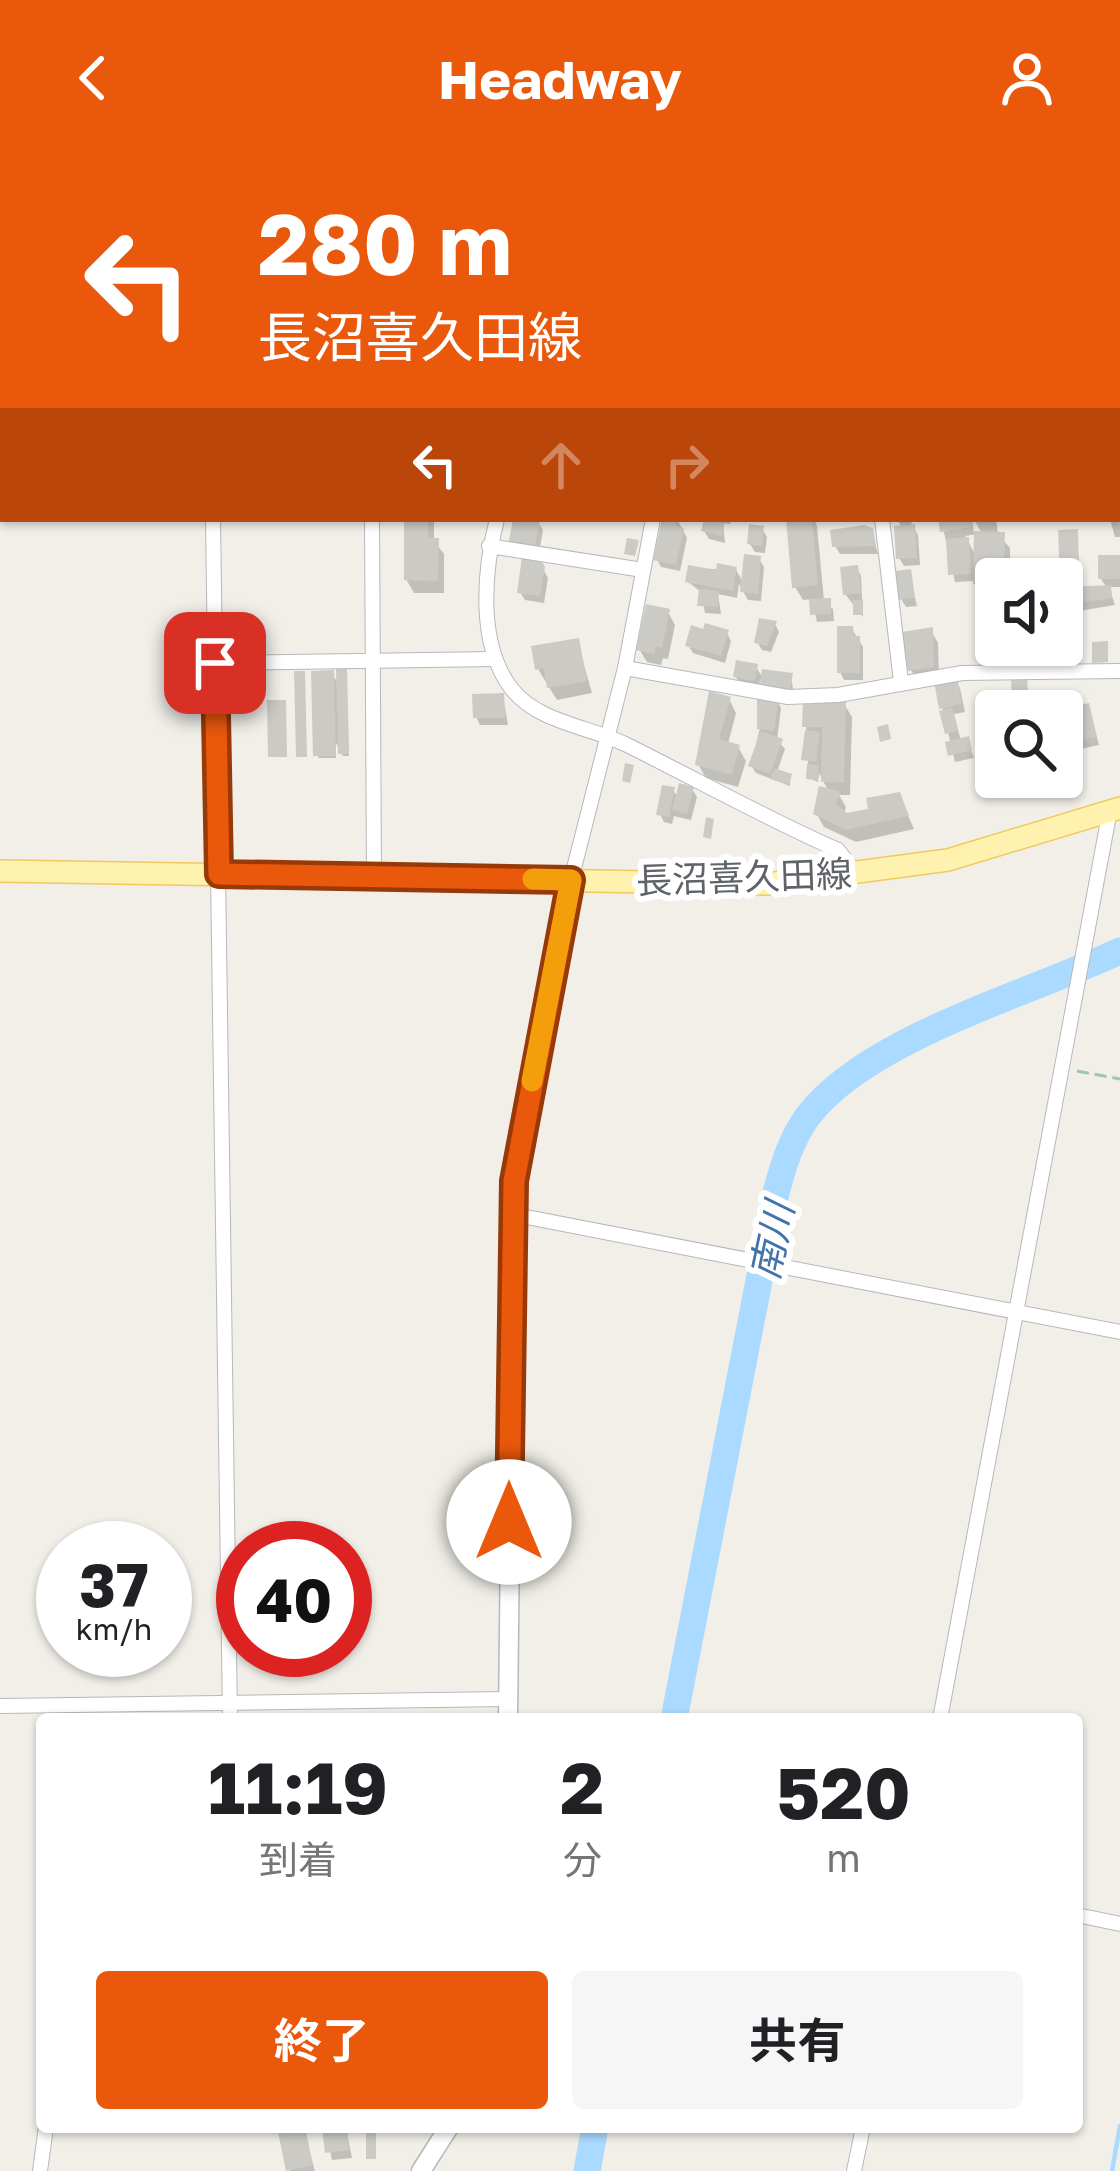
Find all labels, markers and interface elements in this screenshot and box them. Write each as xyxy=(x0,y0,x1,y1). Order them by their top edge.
icon: back xyxy=(60,45,126,111)
icon: person xyxy=(994,45,1060,111)
text: Headway xyxy=(438,46,682,111)
text: 280 m xyxy=(258,193,512,293)
icon: left xyxy=(60,204,216,360)
text: 長沼喜久田線 xyxy=(258,304,582,369)
icon: left xyxy=(402,432,468,498)
icon: ahead xyxy=(528,432,594,498)
icon: right xyxy=(654,432,720,498)
map controls xyxy=(975,558,1083,798)
button: sound xyxy=(975,558,1083,666)
pin xyxy=(164,612,266,714)
icon: arrive xyxy=(182,630,248,696)
button: search xyxy=(975,690,1083,798)
street label: 長沼喜久田線 xyxy=(635,851,853,902)
water label: 南川 xyxy=(740,1194,803,1284)
position arrow xyxy=(446,1459,572,1585)
speed limit sign: 40 xyxy=(216,1521,372,1677)
text: 37 xyxy=(79,1548,149,1620)
text: km/h xyxy=(76,1611,152,1647)
text: 11:19 xyxy=(208,1743,388,1830)
text: 2 xyxy=(560,1743,604,1830)
text: 520 xyxy=(776,1748,911,1835)
text: m xyxy=(826,1834,861,1881)
text: 到着 xyxy=(259,1836,337,1883)
text: 分 xyxy=(563,1836,602,1883)
button: 終了 xyxy=(96,1971,548,2109)
button: 共有 xyxy=(572,1971,1023,2109)

